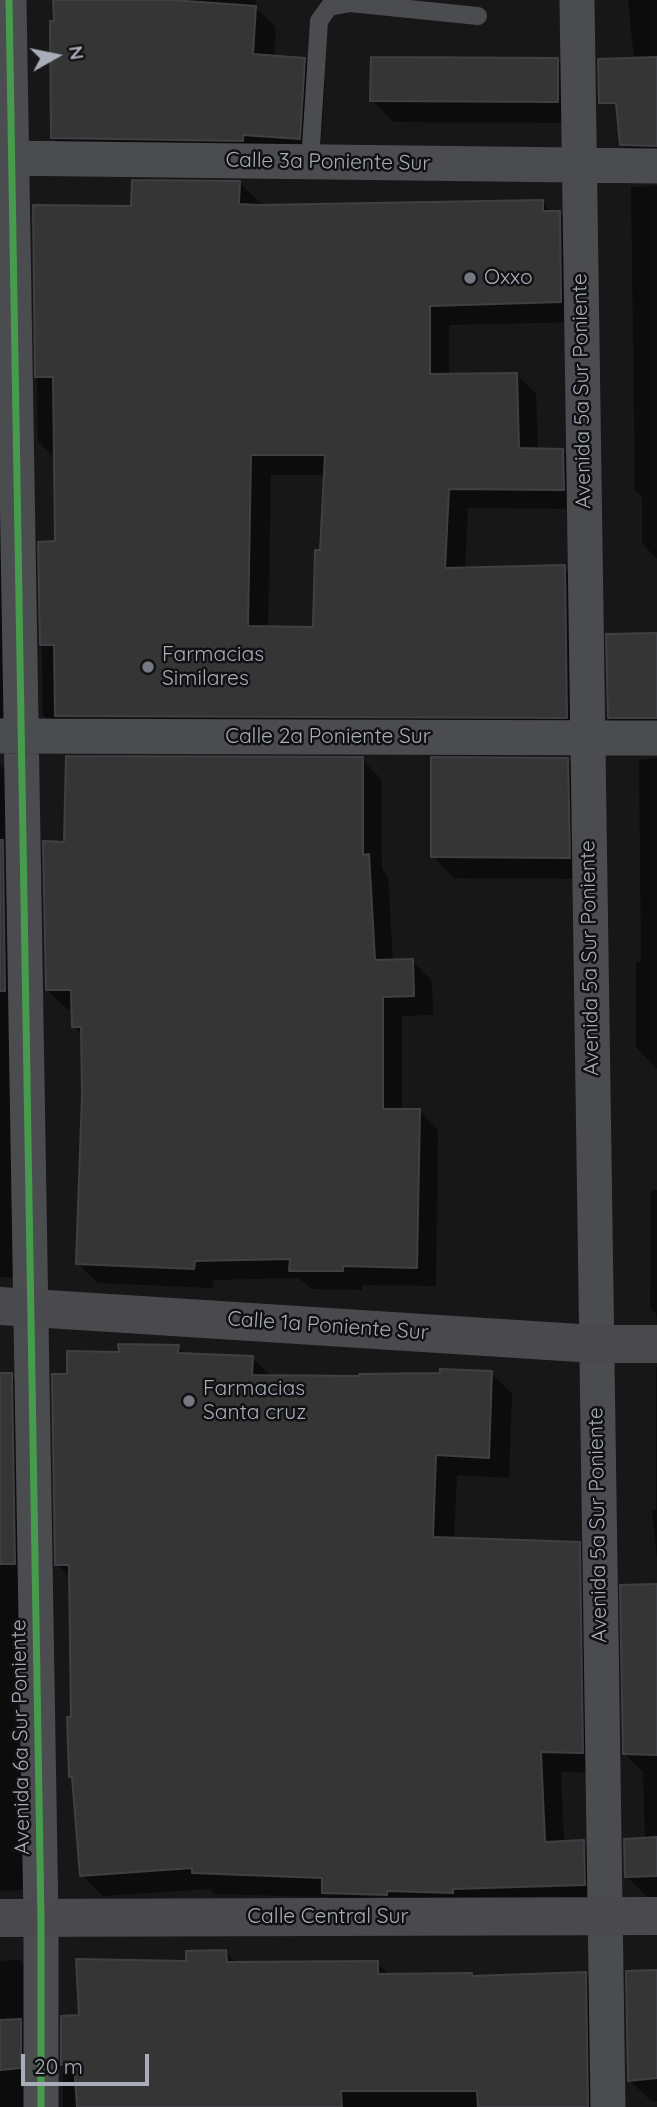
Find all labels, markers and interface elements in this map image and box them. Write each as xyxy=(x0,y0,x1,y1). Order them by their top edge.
north arrow xyxy=(21,21,91,91)
text: N xyxy=(64,44,90,61)
street label: Calle 3a Poniente Sur xyxy=(225,148,431,176)
place label: Oxxo xyxy=(484,265,533,291)
marker: Oxxo xyxy=(462,270,478,286)
street label: Avenida 5a Sur Poniente xyxy=(567,273,597,509)
place label: Farmacias Similares xyxy=(162,642,264,692)
marker: Farmacias Similares xyxy=(140,659,156,675)
street label: Calle 2a Poniente Sur xyxy=(225,724,431,750)
street label: Avenida 5a Sur Poniente xyxy=(575,840,605,1076)
street label: Calle 1a Poniente Sur xyxy=(226,1306,430,1346)
place label: Farmacias Santa cruz xyxy=(203,1376,306,1426)
marker: Farmacias Santa cruz xyxy=(181,1393,197,1409)
street label: Avenida 5a Sur Poniente xyxy=(583,1407,613,1643)
street label: Avenida 6a Sur Poniente xyxy=(6,1619,36,1855)
street label: Calle Central Sur xyxy=(247,1904,409,1930)
scale bar xyxy=(24,2040,152,2084)
text: 20 m xyxy=(34,2053,83,2079)

